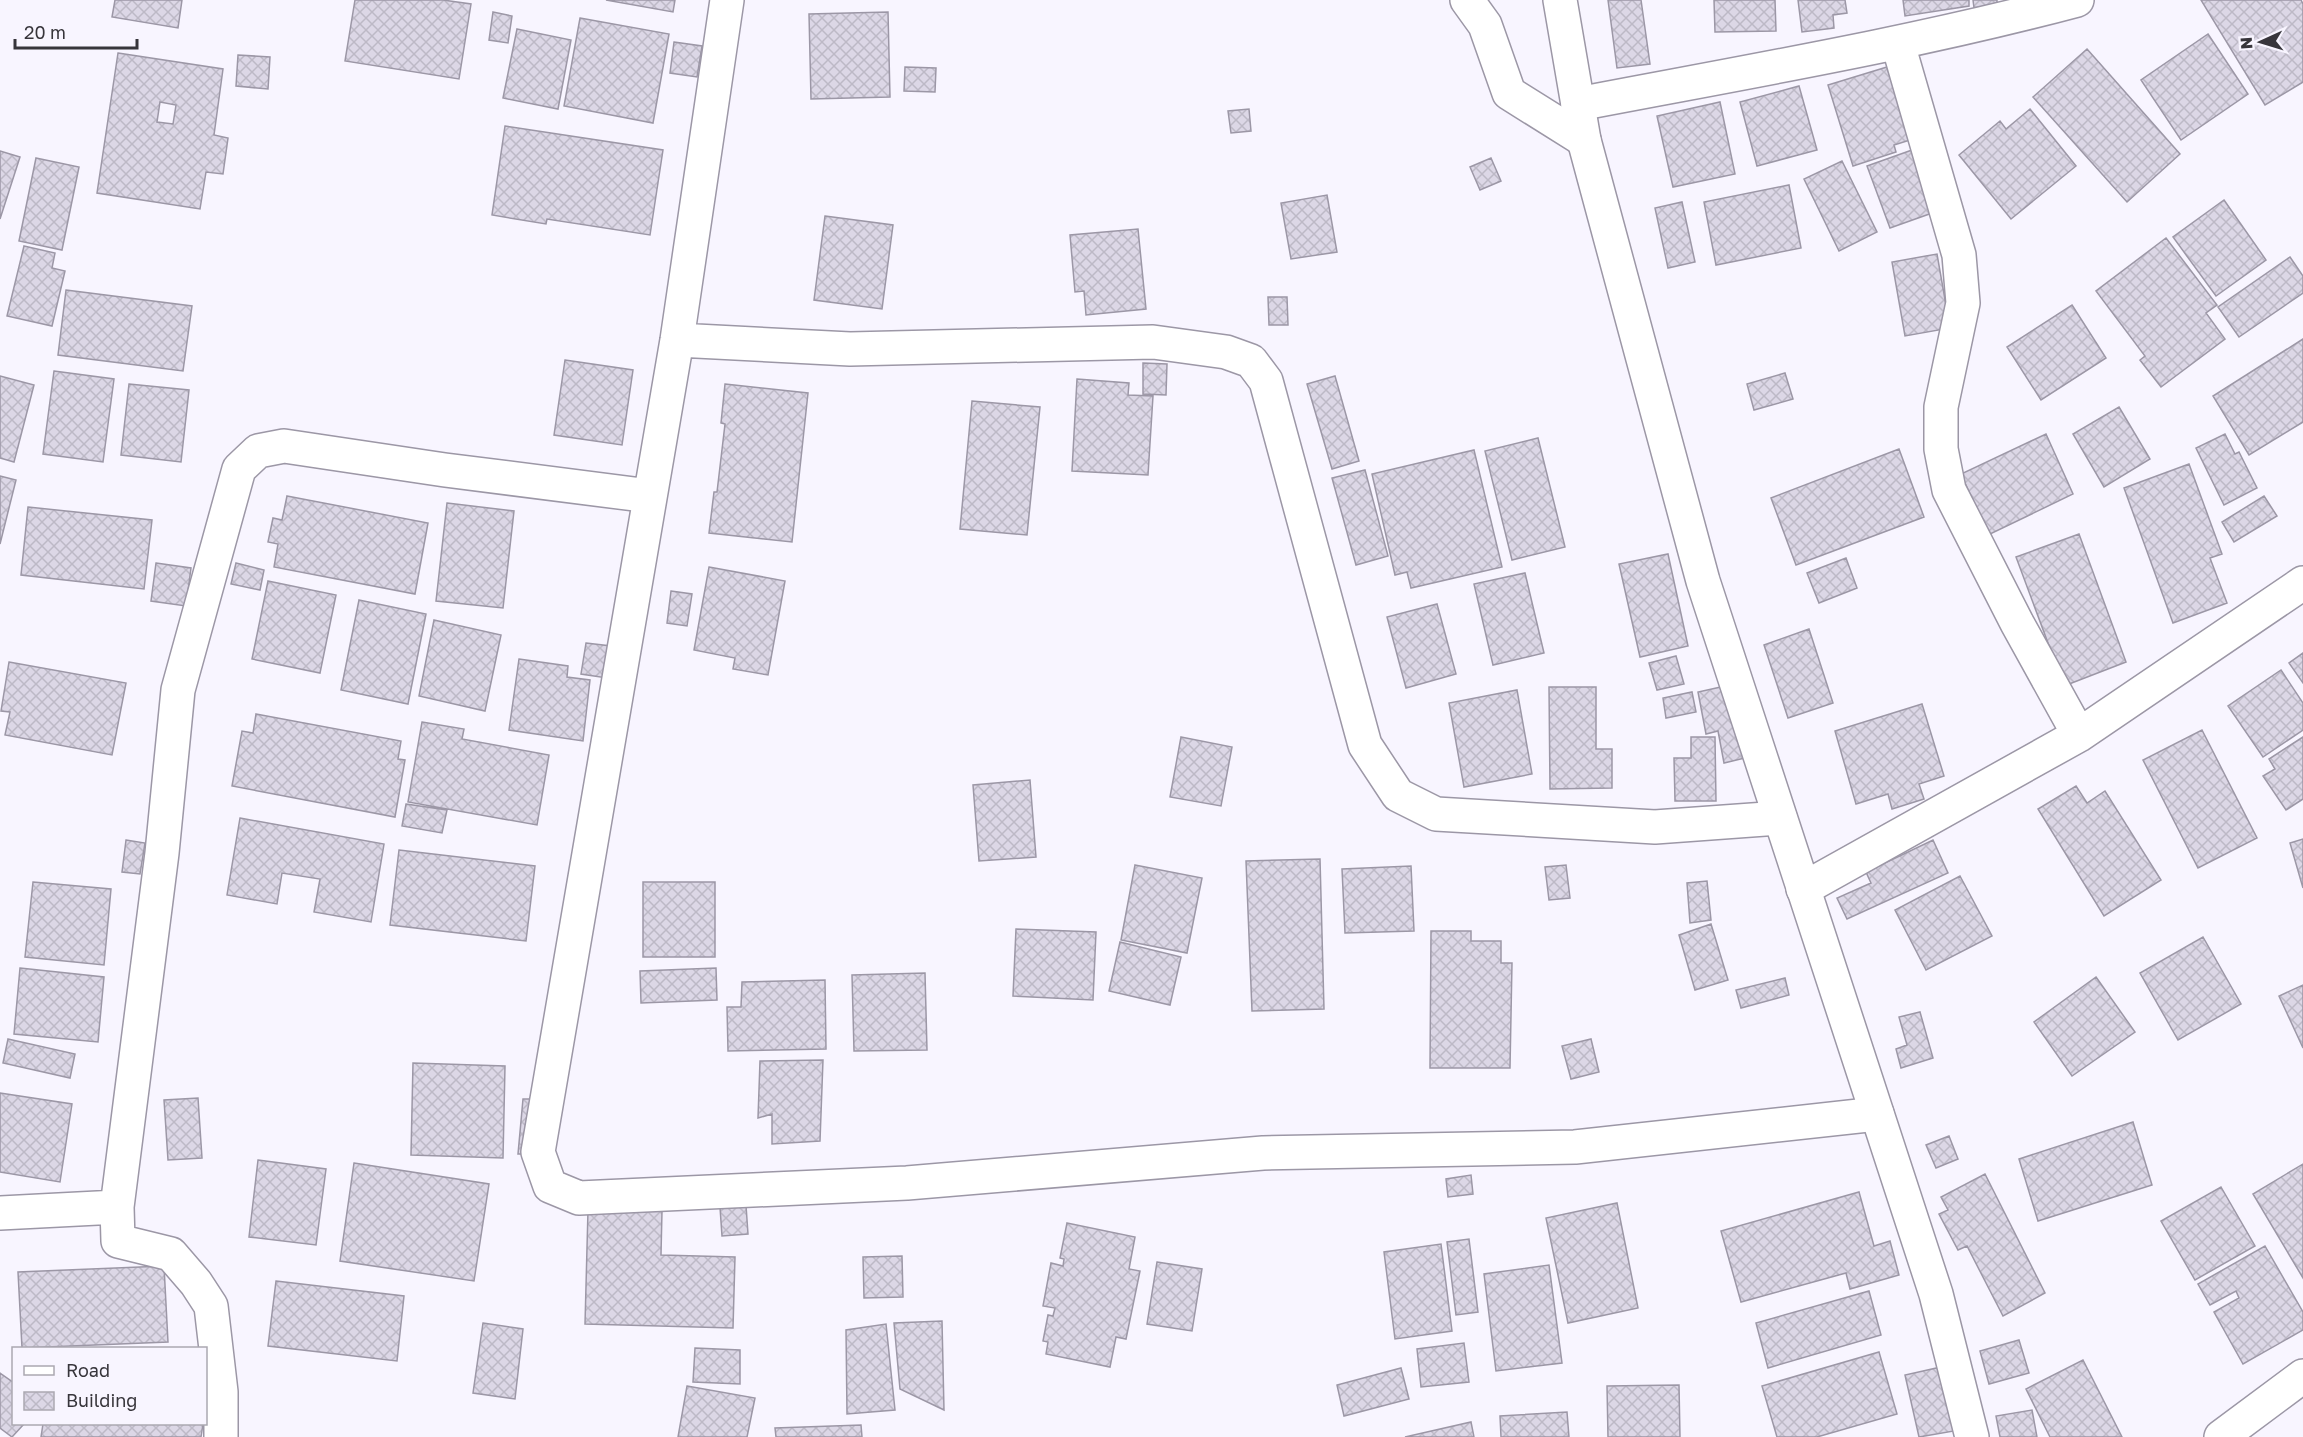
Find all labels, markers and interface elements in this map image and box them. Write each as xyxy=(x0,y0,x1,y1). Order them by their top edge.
scale bar xyxy=(15,12,136,50)
north arrow xyxy=(2231,12,2291,72)
text: 20 m xyxy=(24,21,66,43)
text: N xyxy=(2236,36,2256,50)
legend xyxy=(12,1347,207,1425)
text: Road xyxy=(66,1359,110,1381)
text: Building xyxy=(66,1389,137,1411)

